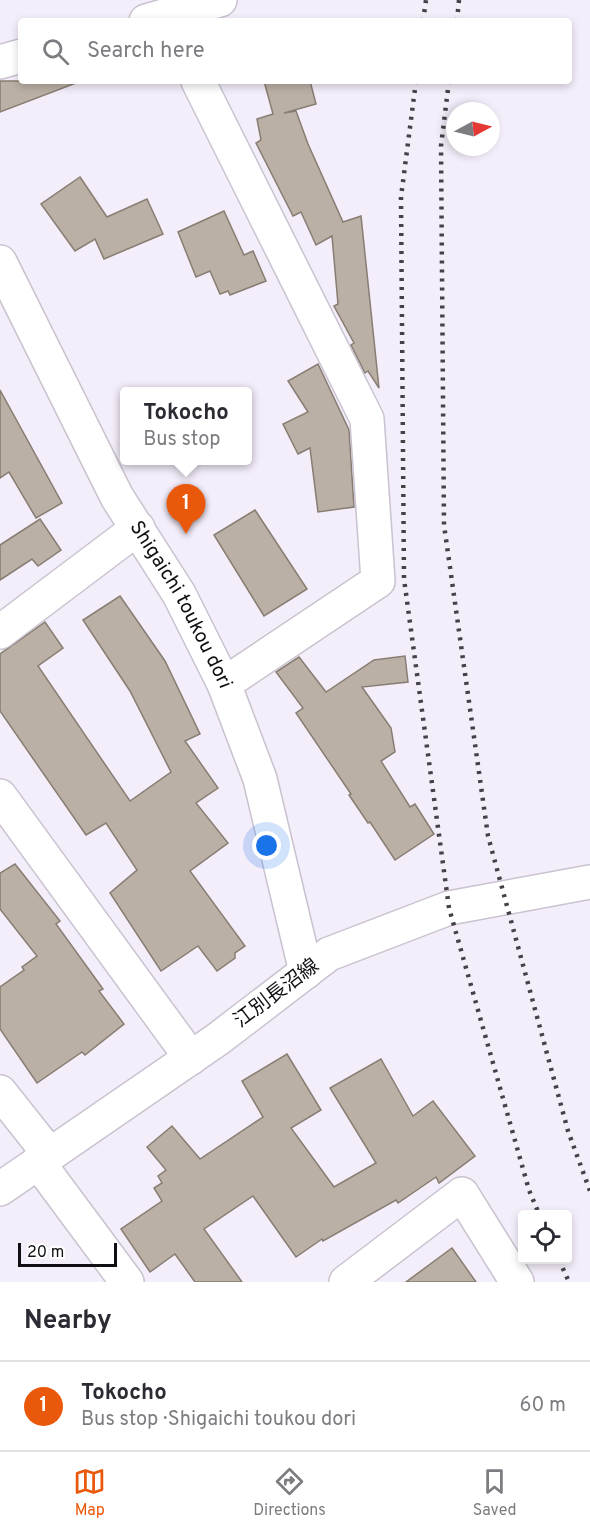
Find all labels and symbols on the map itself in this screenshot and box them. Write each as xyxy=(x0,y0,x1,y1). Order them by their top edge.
north arrow xyxy=(446,102,500,156)
pin: 1 xyxy=(166,484,206,534)
street label: Shigaichi toukou dori xyxy=(123,516,238,692)
your location xyxy=(252,831,281,860)
street label: 江別長沼線 xyxy=(229,954,325,1034)
scale bar xyxy=(18,1240,117,1268)

